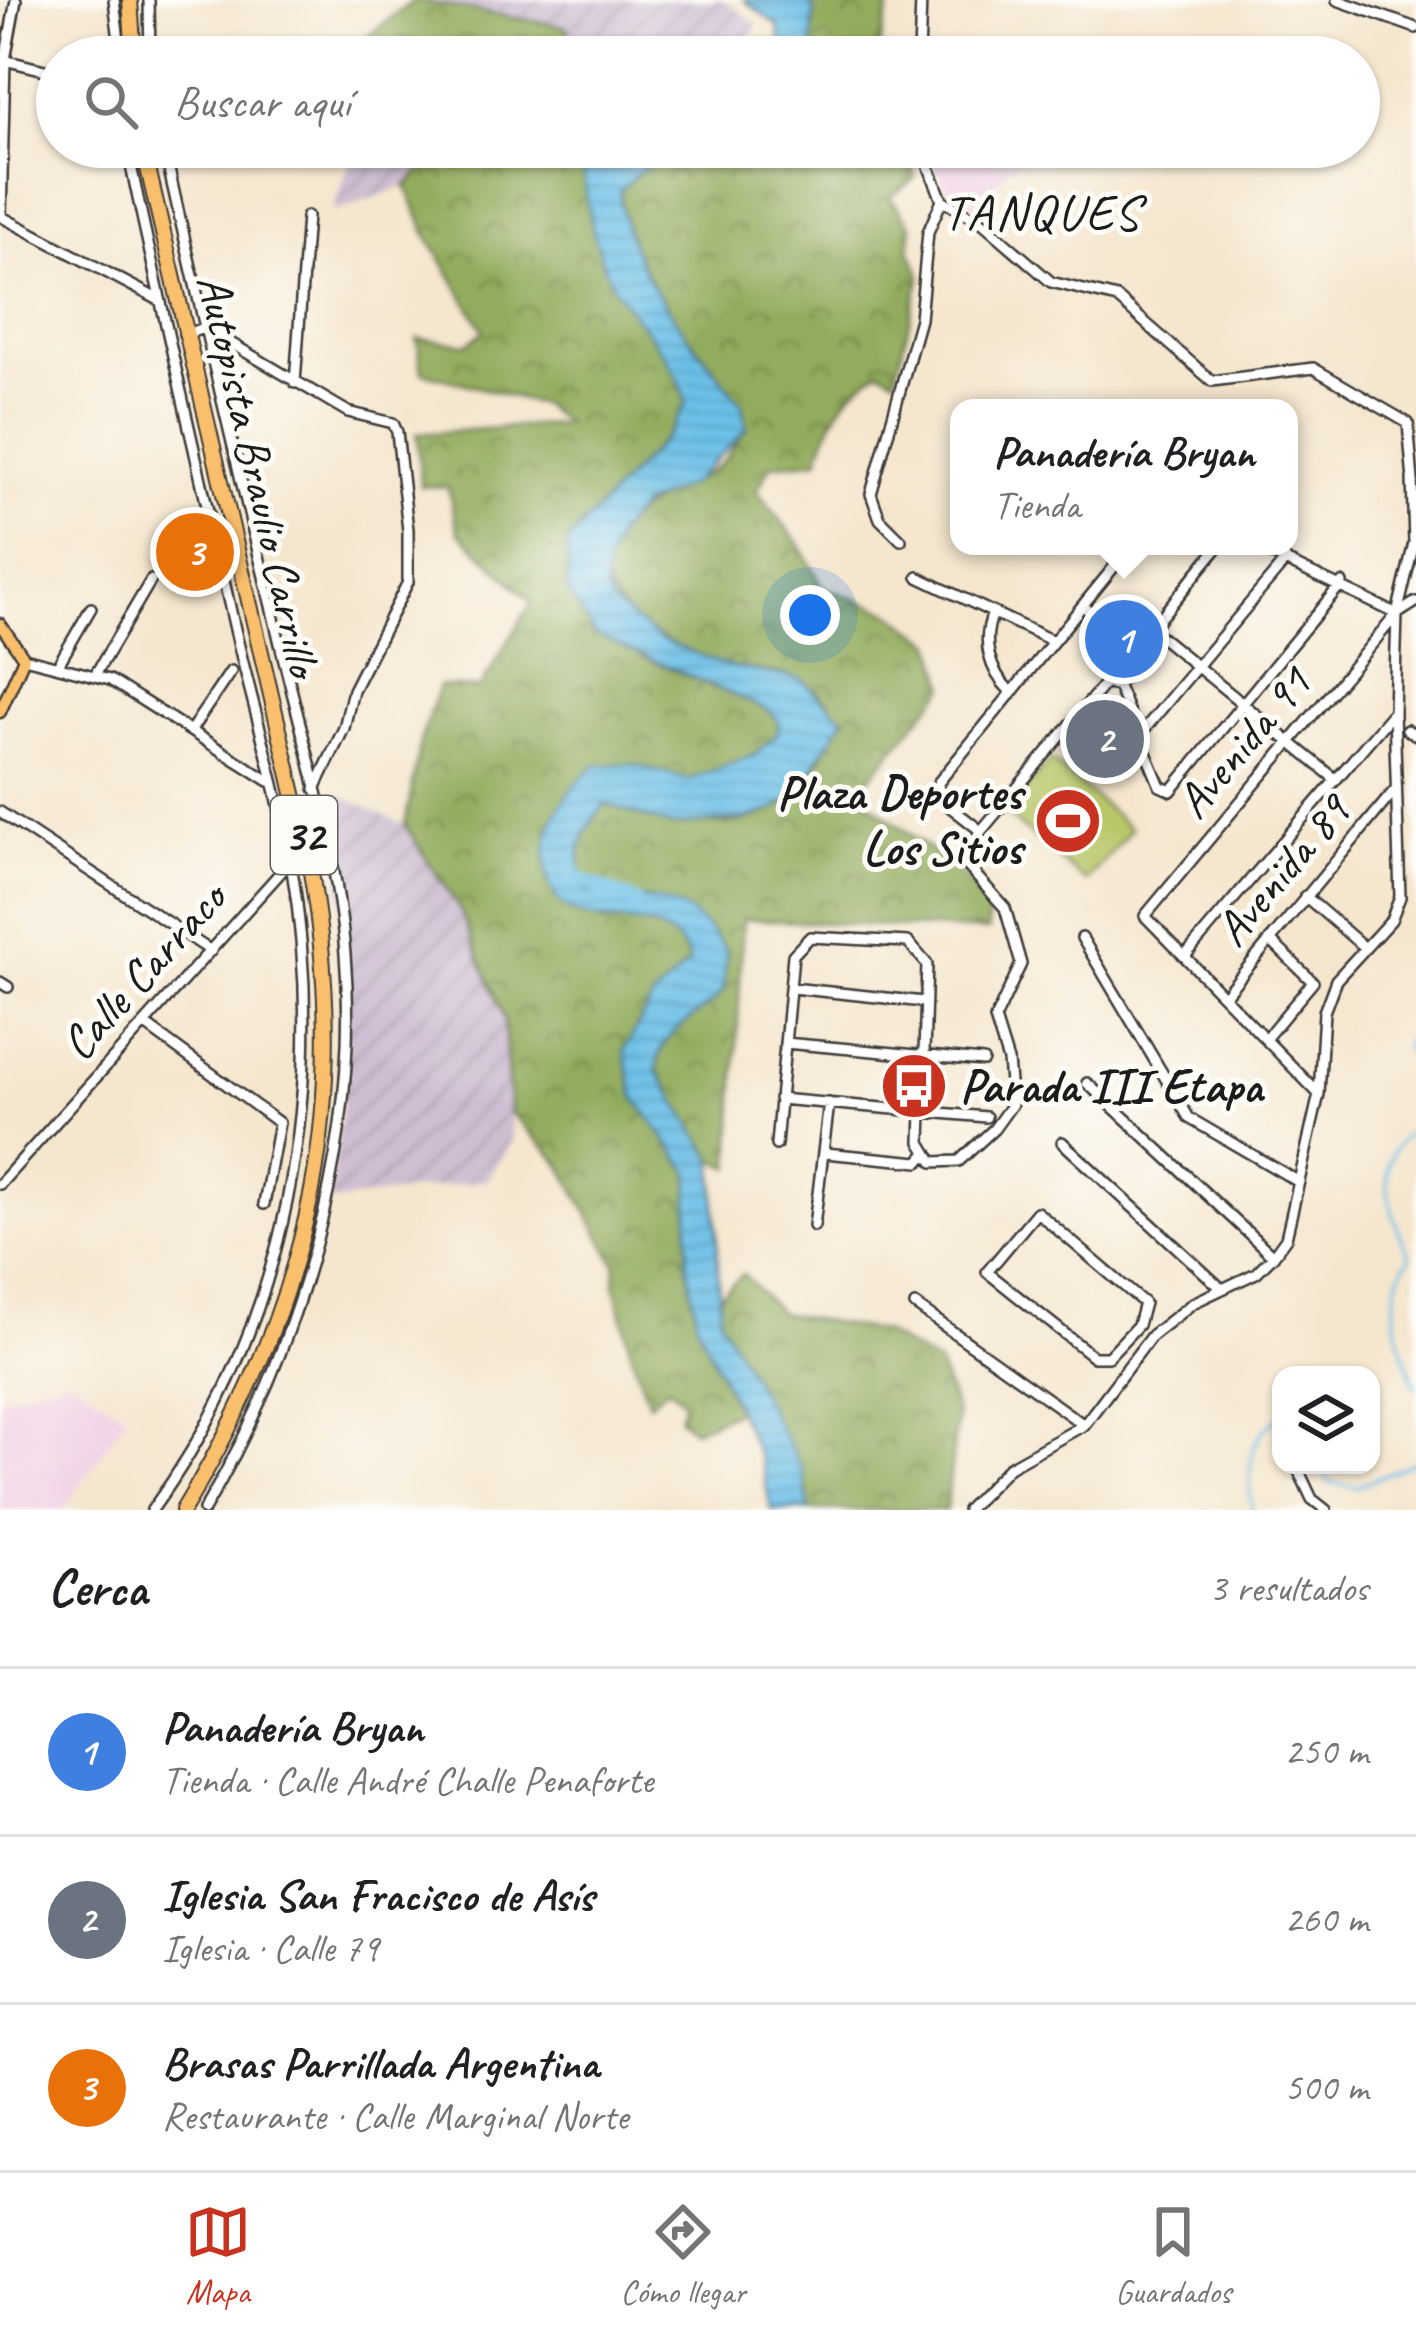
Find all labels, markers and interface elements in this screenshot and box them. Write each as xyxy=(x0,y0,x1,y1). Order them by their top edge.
search box xyxy=(36,36,1380,168)
icon: search xyxy=(78,69,144,135)
text: Buscar aquí xyxy=(174,74,350,131)
district label: TANQUES xyxy=(943,180,1147,244)
street label: Autopista Braulio Carrillo xyxy=(184,268,335,686)
popup xyxy=(950,399,1298,555)
text: Panadería Bryan xyxy=(993,424,1255,481)
text: Tienda xyxy=(993,481,1080,530)
pin: 3 xyxy=(156,507,234,597)
your location xyxy=(780,585,840,645)
pin: 1 xyxy=(1085,594,1163,684)
street label: Avenida 91 xyxy=(1162,652,1325,830)
pin: 2 xyxy=(1066,694,1144,784)
place label: Plaza Deportes Los Sitios xyxy=(777,763,1026,878)
street label: Avenida 89 xyxy=(1201,779,1365,958)
sports icon: Plaza Deportes Los Sitios xyxy=(1033,786,1103,856)
road number: 32 xyxy=(271,796,337,874)
street label: Calle Carraco xyxy=(47,866,242,1072)
bus stop icon: Parada III Etapa xyxy=(879,1051,949,1121)
place label: Parada III Etapa xyxy=(960,1056,1265,1116)
map controls xyxy=(1272,1366,1380,1474)
button: layers xyxy=(1272,1366,1380,1474)
text: Cerca xyxy=(48,1556,147,1620)
text: 3 resultados xyxy=(1209,1564,1368,1613)
text: Panadería Bryan xyxy=(162,1699,423,1756)
text: 1 xyxy=(78,1727,96,1776)
text: 250 m xyxy=(1284,1727,1368,1776)
text: Tienda · Calle André Challe Penaforte xyxy=(162,1756,653,1805)
text: Iglesia San Fracisco de Asís xyxy=(162,1867,594,1924)
text: 2 xyxy=(78,1895,96,1944)
text: 260 m xyxy=(1284,1895,1368,1944)
text: Iglesia · Calle 79 xyxy=(162,1924,379,1973)
text: Brasas Parrillada Argentina xyxy=(162,2035,599,2092)
text: 3 xyxy=(78,2063,96,2112)
text: 500 m xyxy=(1284,2063,1368,2112)
text: Restaurante · Calle Marginal Norte xyxy=(162,2092,628,2141)
tab: Mapa xyxy=(185,2199,251,2313)
tab: Cómo llegar xyxy=(621,2199,746,2313)
tab: Guardados xyxy=(1115,2199,1231,2313)

